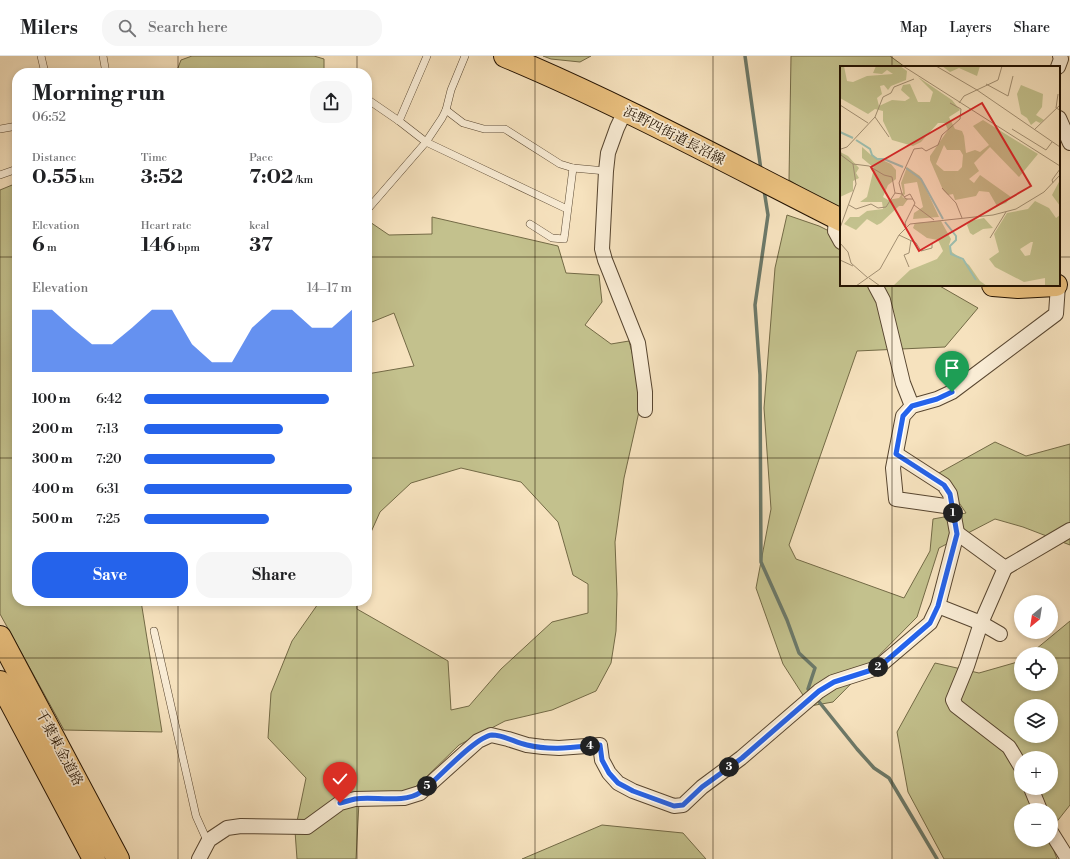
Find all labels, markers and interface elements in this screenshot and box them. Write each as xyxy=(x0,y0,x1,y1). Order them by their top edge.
search box xyxy=(102,10,382,46)
text: Milers xyxy=(20,16,78,40)
icon: search xyxy=(116,17,138,39)
text: Search here xyxy=(148,18,228,37)
text: Map xyxy=(900,19,927,37)
text: Layers xyxy=(949,19,992,37)
text: Share xyxy=(1014,19,1050,37)
inset map xyxy=(840,66,1060,286)
text: Morning run xyxy=(32,80,165,107)
button: share xyxy=(310,81,352,123)
street label: 浜野四街道長沼線 xyxy=(620,103,728,169)
text: 06:52 xyxy=(32,109,66,125)
text: Distance xyxy=(32,151,76,165)
text: Time xyxy=(141,151,167,165)
text: Pace xyxy=(249,151,273,165)
text: 0.55 xyxy=(32,165,77,190)
text: 3:52 xyxy=(141,165,183,190)
text: 7:02 xyxy=(249,165,293,190)
text: km xyxy=(77,173,94,187)
text: /km xyxy=(293,173,313,187)
text: Elevation xyxy=(32,219,80,233)
text: Heart rate xyxy=(141,219,191,233)
text: kcal xyxy=(249,219,269,233)
text: 6 xyxy=(32,233,45,258)
text: 146 xyxy=(141,233,175,258)
text: 37 xyxy=(249,233,273,258)
text: m xyxy=(45,241,57,255)
text: bpm xyxy=(175,241,200,255)
text: Elevation xyxy=(32,280,88,296)
text: 14–17 m xyxy=(307,280,352,296)
pin xyxy=(935,351,969,392)
icon: arrive xyxy=(941,357,963,379)
text: 100 m xyxy=(32,391,71,407)
text: 6:42 xyxy=(96,391,122,407)
text: 200 m xyxy=(32,421,73,437)
text: 7:13 xyxy=(96,421,118,437)
text: 300 m xyxy=(32,451,73,467)
text: 7:20 xyxy=(96,451,122,467)
text: 400 m xyxy=(32,481,74,497)
text: 6:31 xyxy=(96,481,119,497)
pin: 1 xyxy=(943,503,963,523)
text: 1 xyxy=(950,506,956,520)
text: 500 m xyxy=(32,511,73,527)
text: 7:25 xyxy=(96,511,120,527)
button: Save xyxy=(32,552,188,598)
button: Share xyxy=(196,552,352,598)
north arrow xyxy=(1014,595,1058,639)
map controls xyxy=(1014,595,1058,847)
button: locate xyxy=(1014,647,1058,691)
pin: 2 xyxy=(868,657,888,677)
text: 2 xyxy=(875,660,881,674)
button: layers xyxy=(1014,699,1058,743)
street label: 千葉東金道路 xyxy=(31,707,87,789)
pin: 4 xyxy=(580,736,600,756)
text: 4 xyxy=(586,739,594,753)
button: + xyxy=(1014,751,1058,795)
pin: 3 xyxy=(719,757,739,777)
text: 3 xyxy=(726,760,732,774)
pin xyxy=(323,762,357,803)
icon: check xyxy=(329,768,351,790)
pin: 5 xyxy=(417,776,437,796)
text: 5 xyxy=(424,779,430,793)
button: − xyxy=(1014,803,1058,847)

